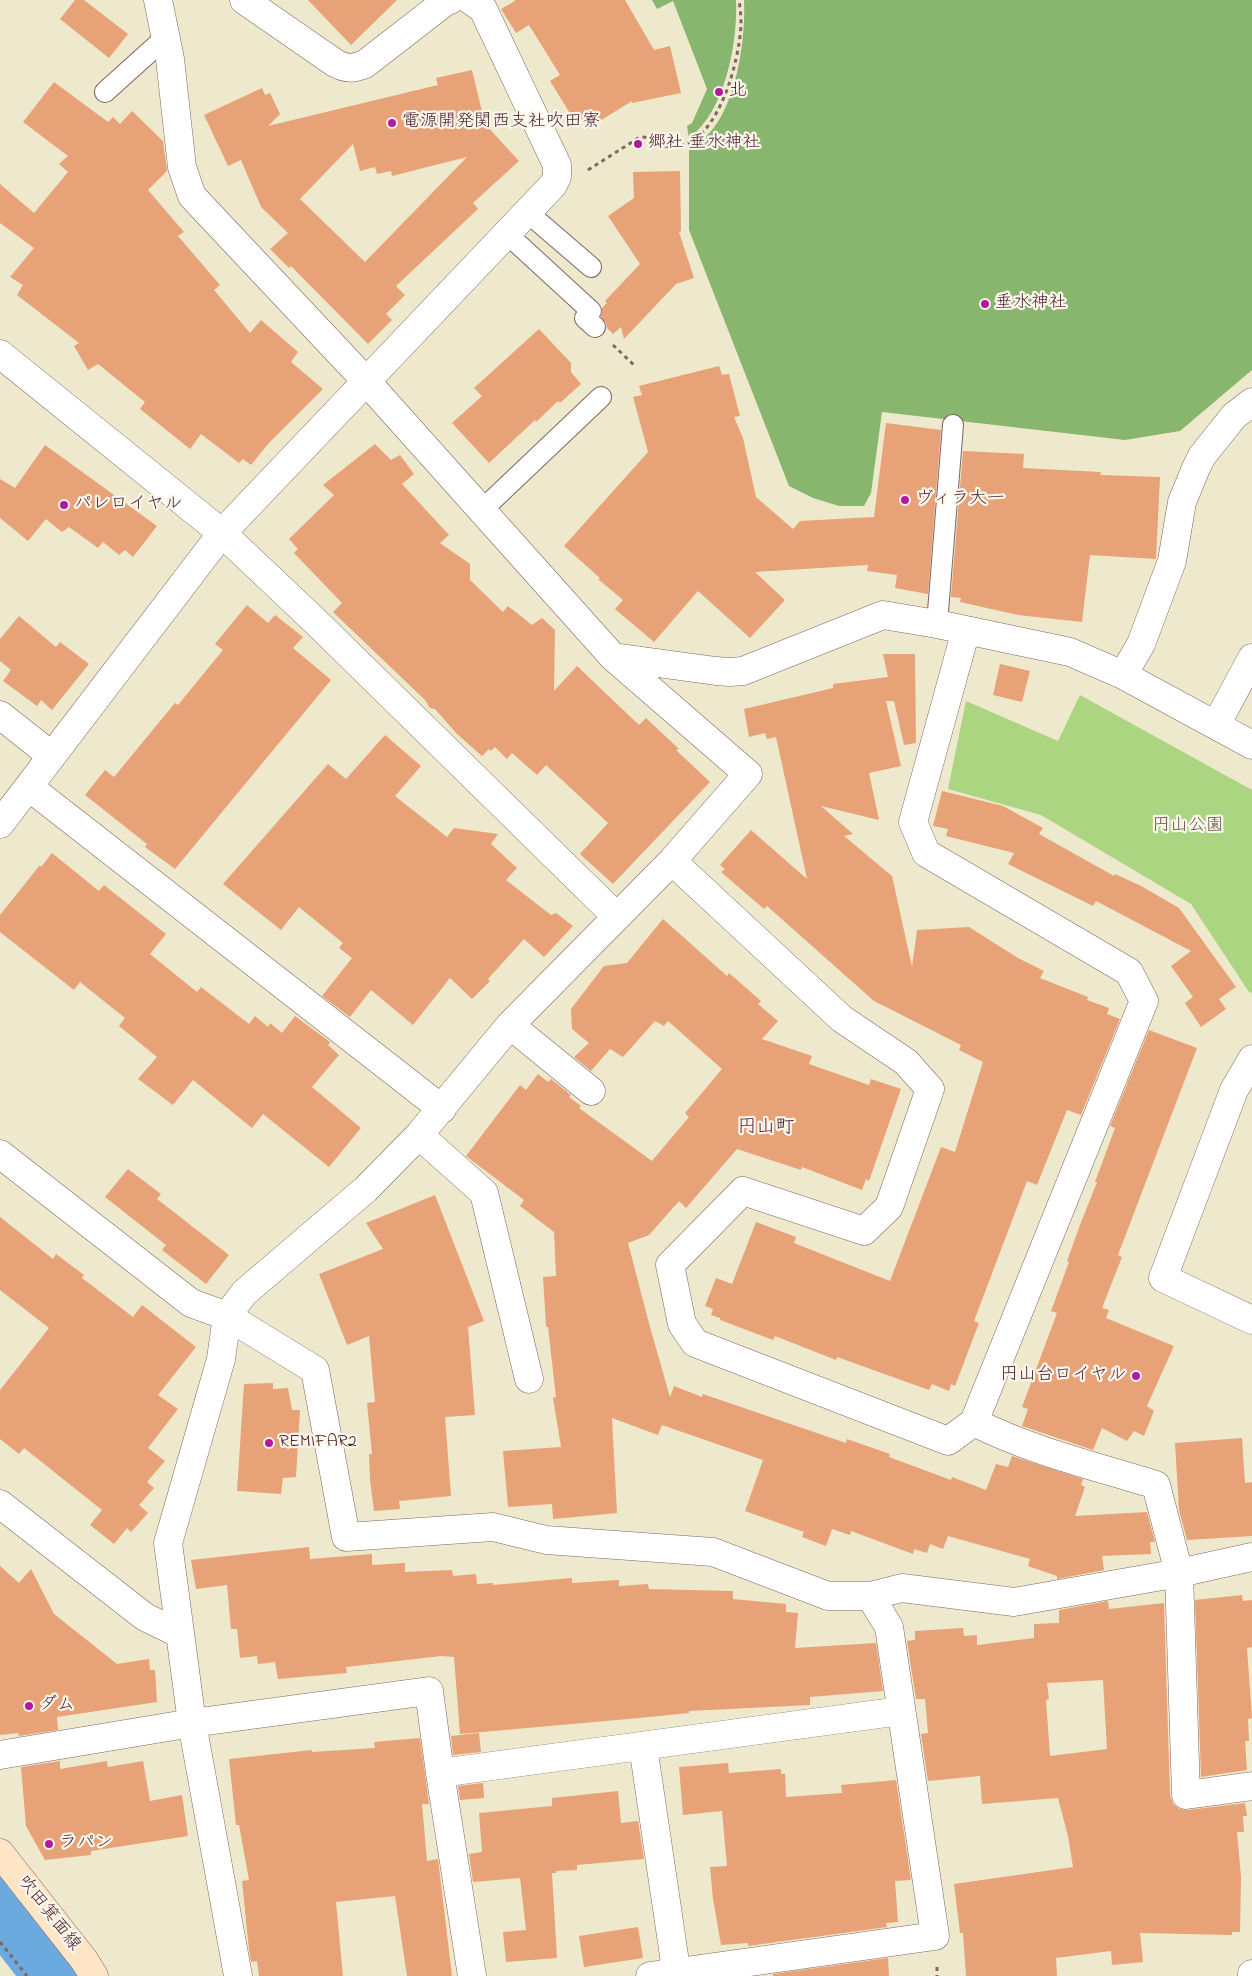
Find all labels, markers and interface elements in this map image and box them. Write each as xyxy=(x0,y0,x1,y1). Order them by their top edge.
place label: 北 xyxy=(729,81,747,103)
marker: 北 xyxy=(713,86,725,98)
place label: 電源開発関西支社吹田寮 xyxy=(402,112,600,134)
marker: 電源開発関西支社吹田寮 xyxy=(386,117,398,129)
place label: 郷社 垂水神社 xyxy=(648,133,760,155)
marker: 郷社 垂水神社 xyxy=(632,138,644,150)
place label: 垂水神社 xyxy=(995,293,1067,315)
marker: 垂水神社 xyxy=(979,298,991,310)
place label: ヴィラ大一 xyxy=(915,489,1005,511)
place label: パレロイヤル xyxy=(74,494,182,516)
marker: ヴィラ大一 xyxy=(899,494,911,506)
marker: パレロイヤル xyxy=(58,499,70,511)
park label: 円山公園 xyxy=(1152,816,1224,838)
district label: 円山町 xyxy=(738,1118,794,1140)
place label: 円山台ロイヤル xyxy=(1000,1365,1126,1387)
marker: 円山台ロイヤル xyxy=(1130,1370,1142,1382)
place label: REMIFAR2 xyxy=(279,1432,357,1454)
marker: REMIFAR2 xyxy=(263,1437,275,1449)
place label: ダム xyxy=(39,1695,75,1717)
marker: ダム xyxy=(23,1700,35,1712)
place label: ラパン xyxy=(59,1833,113,1855)
marker: ラパン xyxy=(43,1838,55,1850)
street label: 吹田箕面線 xyxy=(12,1872,84,1956)

